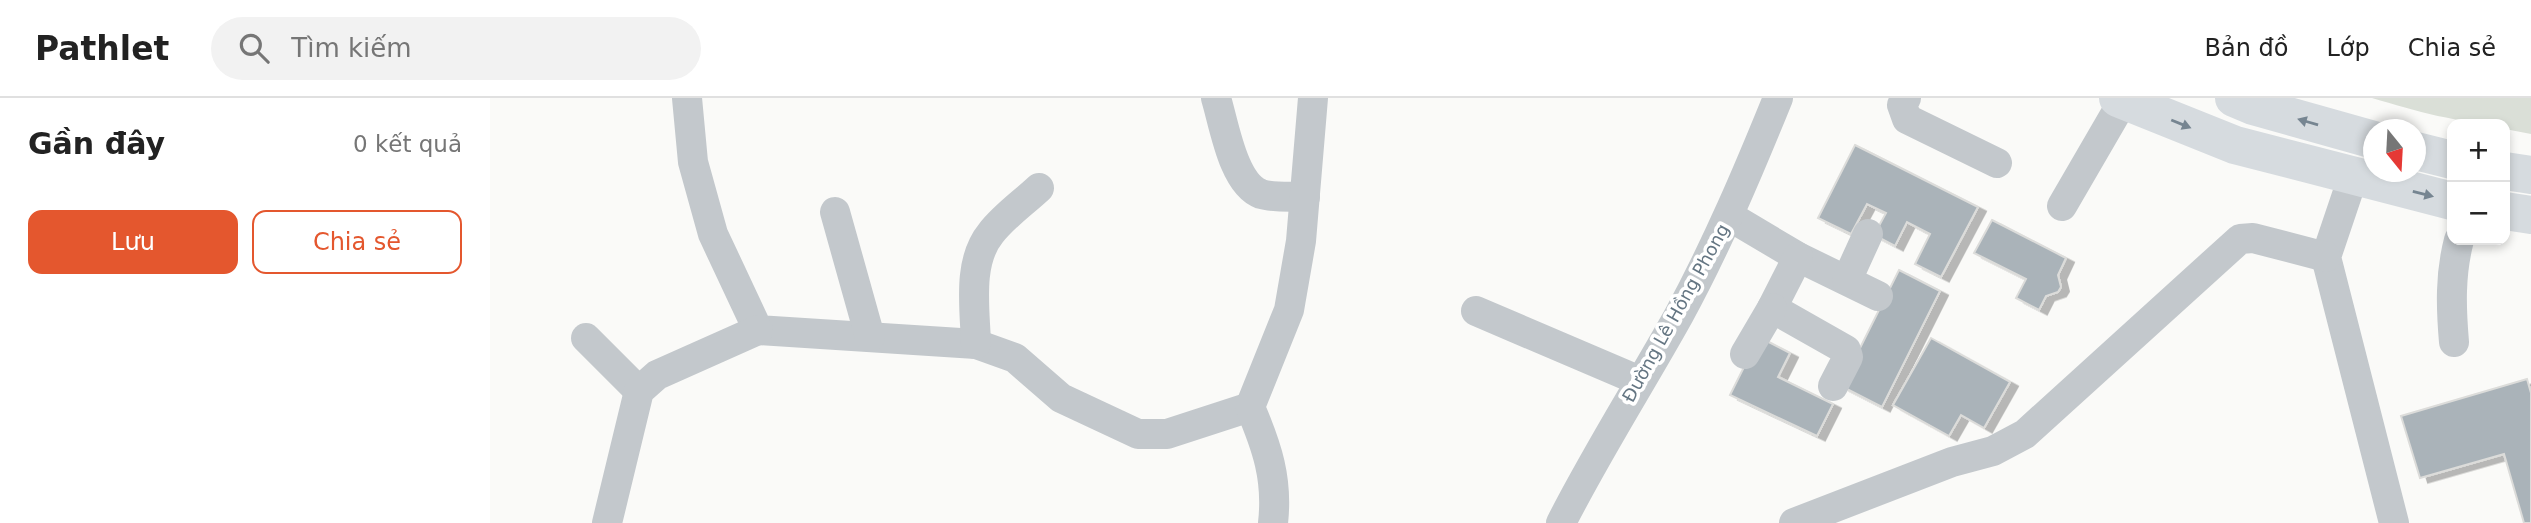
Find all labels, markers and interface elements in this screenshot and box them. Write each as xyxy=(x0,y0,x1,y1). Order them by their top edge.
search box xyxy=(211,17,701,80)
text: Pathlet xyxy=(35,29,169,68)
icon: search xyxy=(235,29,273,67)
text: Tìm kiếm xyxy=(291,33,412,63)
text: Bản đồ xyxy=(2205,34,2288,62)
text: Lớp xyxy=(2326,34,2370,62)
text: Chia sẻ xyxy=(2408,34,2496,62)
one-way arrow xyxy=(2297,116,2318,126)
one-way arrow xyxy=(2171,118,2192,129)
north arrow xyxy=(2363,119,2426,182)
map controls xyxy=(2447,119,2510,245)
button: + xyxy=(2447,119,2510,182)
text: Gần đây xyxy=(28,126,165,161)
text: 0 kết quả xyxy=(353,131,462,157)
button: − xyxy=(2447,182,2510,245)
one-way arrow xyxy=(2412,189,2434,200)
button: Lưu xyxy=(28,210,238,274)
button: Chia sẻ xyxy=(252,210,462,274)
street label: Đường Lê Hồng Phong xyxy=(1618,220,1733,406)

